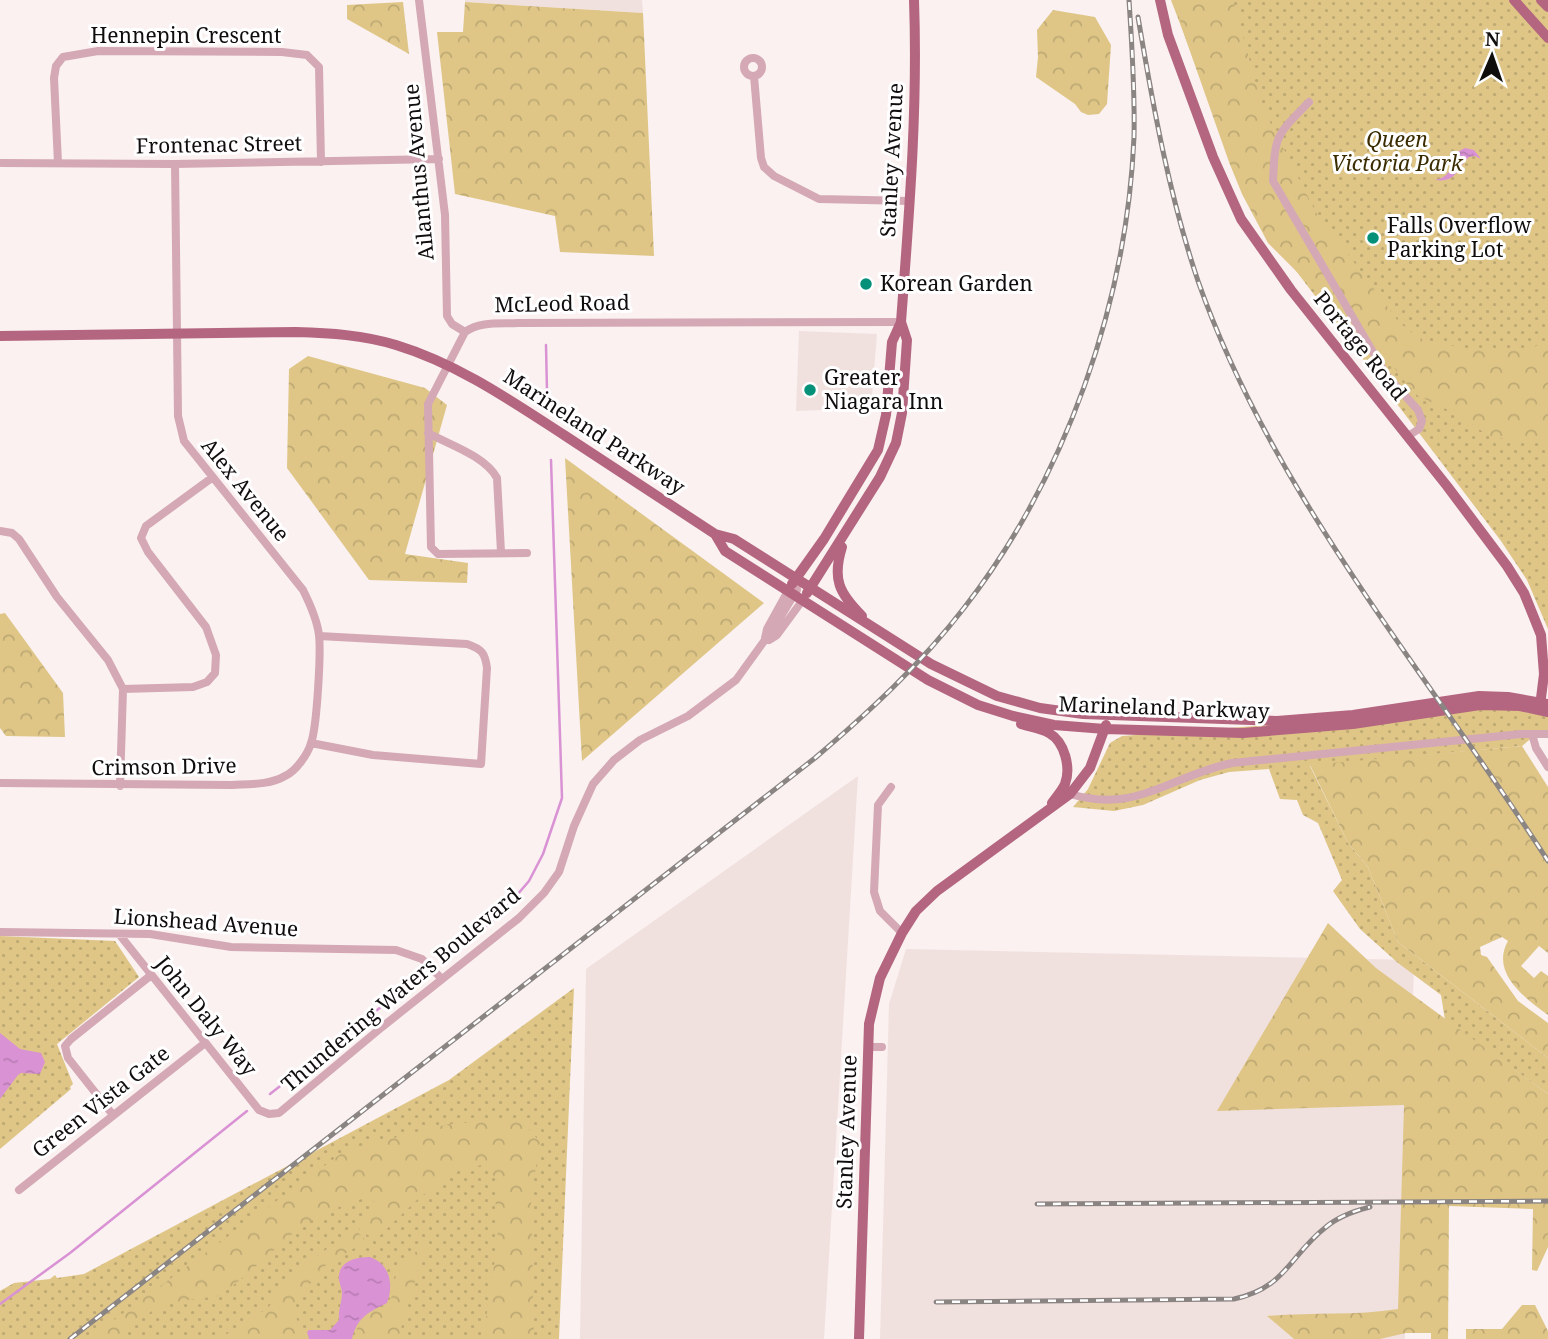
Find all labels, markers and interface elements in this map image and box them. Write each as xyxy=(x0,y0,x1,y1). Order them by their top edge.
street label: Hennepin Crescent xyxy=(91,21,281,49)
north arrow xyxy=(1457,21,1527,91)
text: N xyxy=(1485,26,1501,52)
street label: Ailanthus Avenue xyxy=(396,82,440,262)
street label: Stanley Avenue xyxy=(873,82,909,238)
park label: Queen Victoria Park xyxy=(1331,125,1464,177)
street label: Frontenac Street xyxy=(136,129,302,159)
place label: Falls Overflow Parking Lot xyxy=(1387,211,1532,263)
marker: Falls Overflow Parking Lot xyxy=(1365,230,1381,246)
place label: Korean Garden xyxy=(880,269,1033,297)
marker: Korean Garden xyxy=(858,276,874,292)
street label: Portage Road xyxy=(1308,285,1413,406)
street label: McLeod Road xyxy=(494,288,630,318)
street label: Marineland Parkway xyxy=(498,362,691,500)
place label: Greater Niagara Inn xyxy=(824,363,943,415)
marker: Greater Niagara Inn xyxy=(802,382,818,398)
street label: Alex Avenue xyxy=(196,432,296,547)
street label: Marineland Parkway xyxy=(1058,689,1270,725)
street label: Crimson Drive xyxy=(91,751,237,781)
street label: Thundering Waters Boulevard xyxy=(275,881,526,1098)
street label: Lionshead Avenue xyxy=(113,902,299,942)
street label: John Daly Way xyxy=(149,949,264,1081)
street label: Green Vista Gate xyxy=(26,1039,175,1164)
street label: Stanley Avenue xyxy=(829,1054,863,1210)

